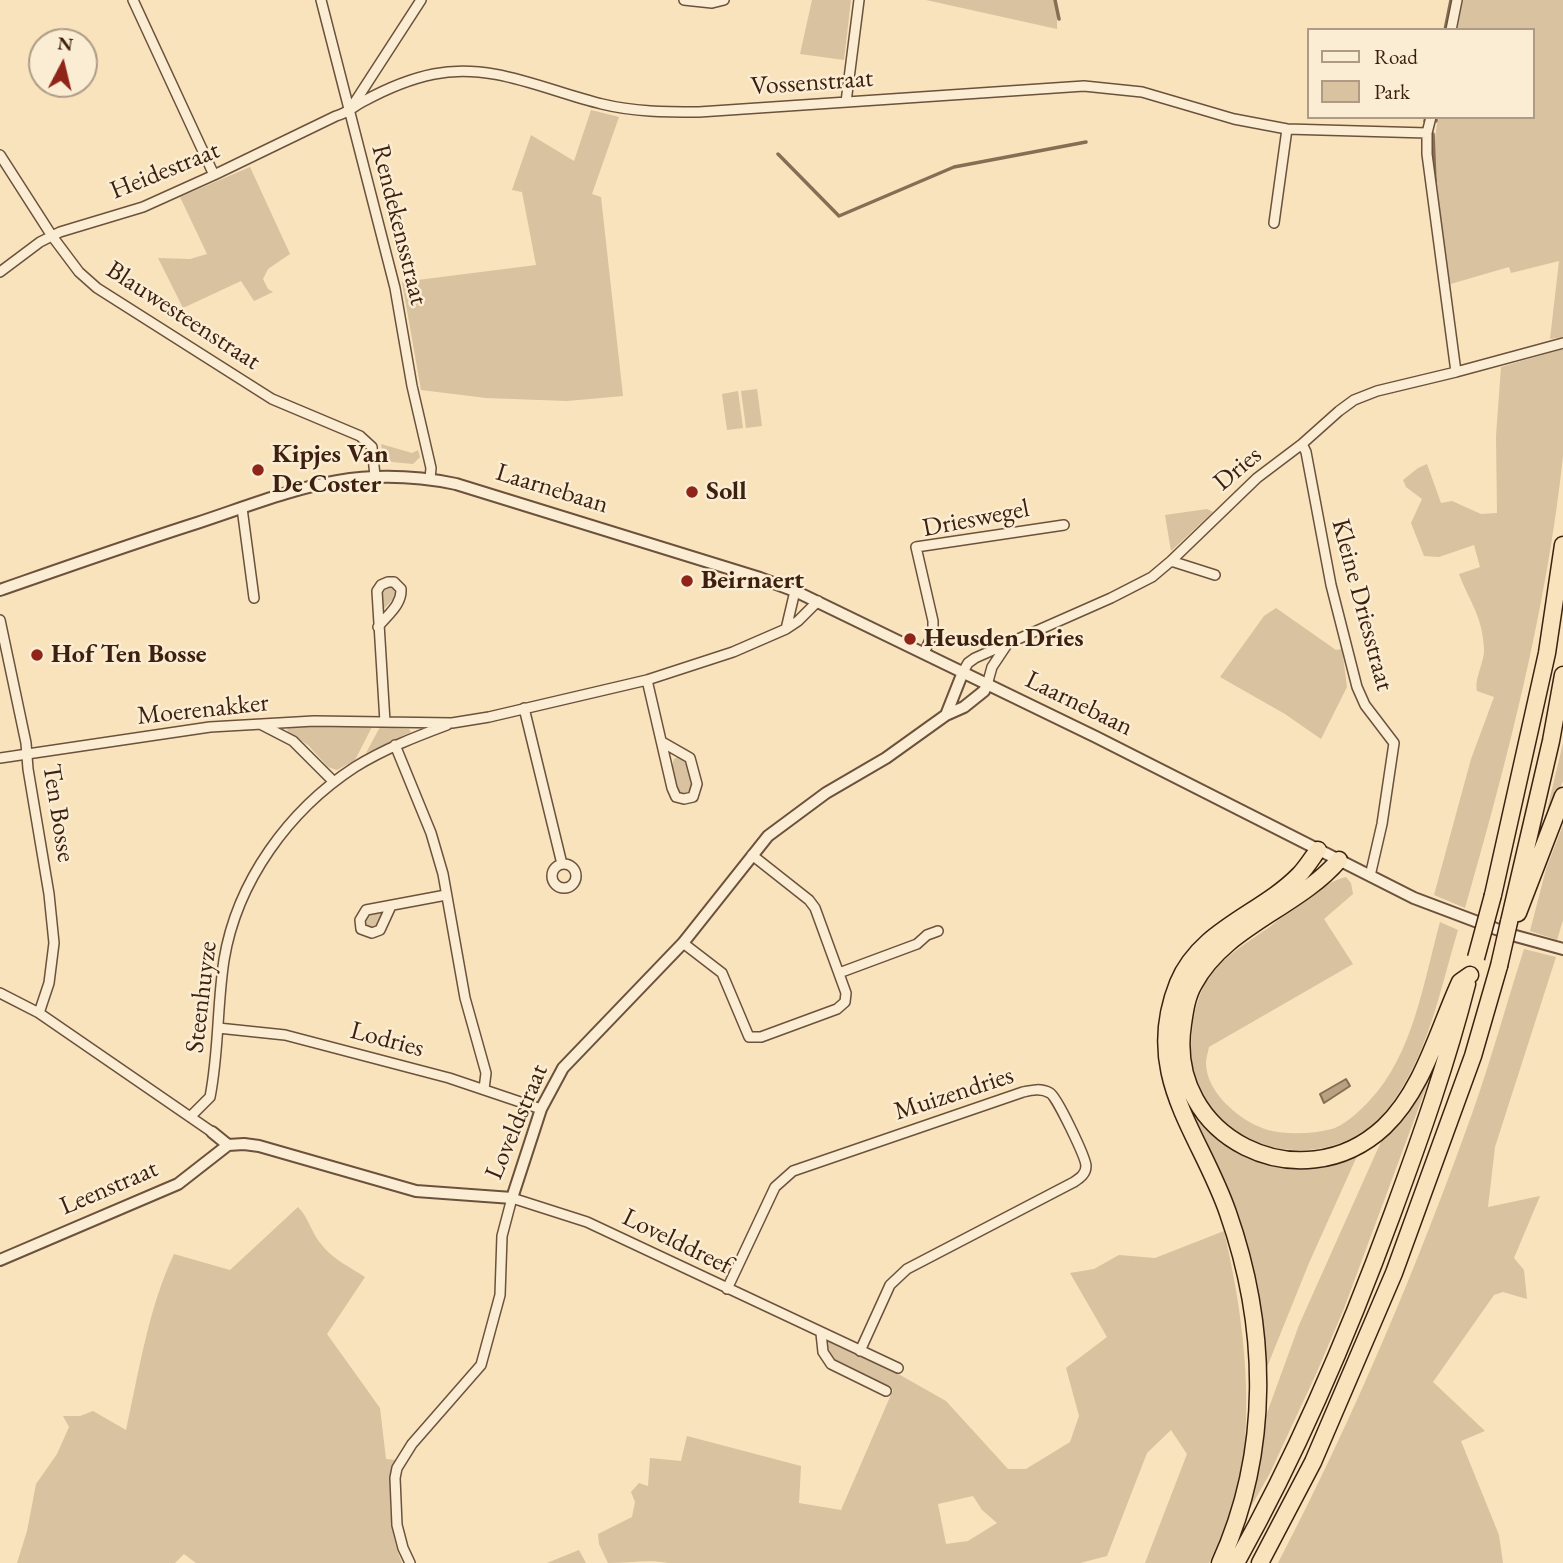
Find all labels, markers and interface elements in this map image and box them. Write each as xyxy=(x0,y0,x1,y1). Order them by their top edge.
north arrow xyxy=(28,28,98,98)
legend xyxy=(1308,28,1535,119)
text: N xyxy=(56,30,75,57)
text: Road xyxy=(1374,43,1418,70)
street label: Vossenstraat xyxy=(750,63,874,103)
text: Park xyxy=(1374,78,1410,105)
street label: Heidestraat xyxy=(106,135,224,207)
street label: Rendekensstraat xyxy=(364,142,434,308)
street label: Blauwesteenstraat xyxy=(100,255,266,377)
place label: Kipjes Van De Coster xyxy=(272,439,389,500)
street label: Dries xyxy=(1208,440,1268,498)
street label: Laarnebaan xyxy=(492,457,612,521)
marker: Kipjes Van De Coster xyxy=(250,462,266,478)
place label: Soll xyxy=(706,476,747,508)
marker: Soll xyxy=(684,484,700,500)
street label: Drieswegel xyxy=(920,493,1032,545)
street label: Kleine Driesstraat xyxy=(1324,516,1400,694)
place label: Beirnaert xyxy=(701,565,804,597)
marker: Beirnaert xyxy=(679,573,695,589)
place label: Heusden Dries xyxy=(924,623,1084,655)
marker: Heusden Dries xyxy=(902,631,918,647)
place label: Hof Ten Bosse xyxy=(51,639,207,671)
marker: Hof Ten Bosse xyxy=(29,647,45,663)
street label: Laarnebaan xyxy=(1020,665,1138,743)
street label: Moerenakker xyxy=(136,688,270,732)
street label: Ten Bosse xyxy=(35,762,81,864)
street label: Steenhuyze xyxy=(180,939,224,1055)
street label: Lodries xyxy=(347,1015,427,1065)
street label: Loveldstraat xyxy=(479,1060,555,1184)
street label: Muizendries xyxy=(890,1060,1018,1128)
street label: Leenstraat xyxy=(55,1153,163,1223)
street label: Lovelddreef xyxy=(617,1202,737,1282)

